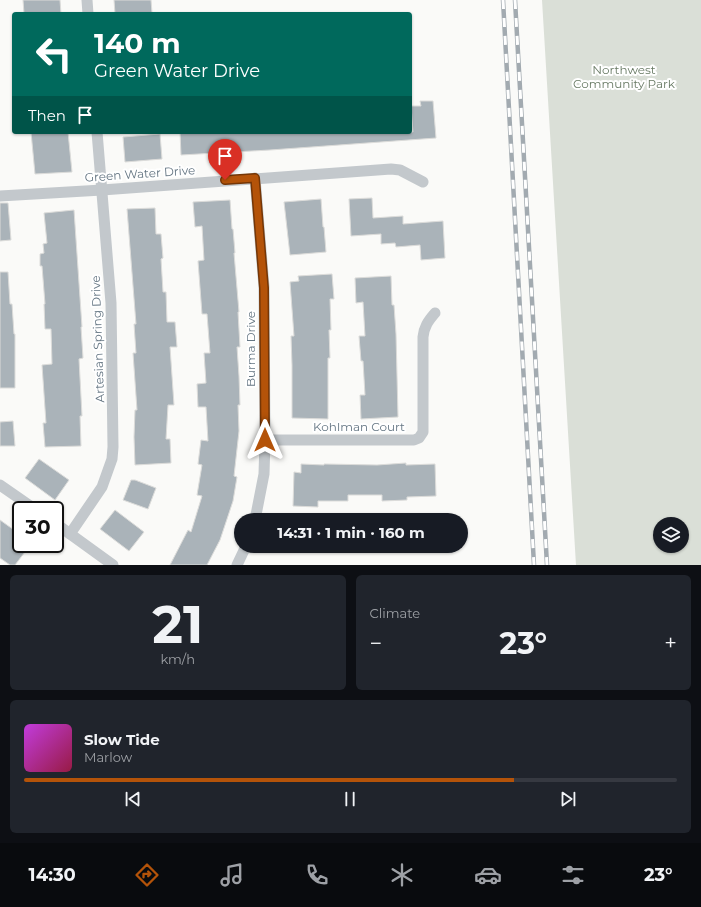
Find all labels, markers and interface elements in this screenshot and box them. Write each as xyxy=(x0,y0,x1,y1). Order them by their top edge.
text: 140 m xyxy=(94,26,181,60)
icon: left xyxy=(28,28,80,80)
text: Green Water Drive xyxy=(94,60,260,82)
park label: Northwest Community Park xyxy=(573,62,676,91)
icon: arrive xyxy=(74,104,96,126)
text: Then xyxy=(28,106,66,125)
pin xyxy=(208,139,242,180)
icon: arrive xyxy=(214,145,236,167)
street label: Green Water Drive xyxy=(84,162,196,185)
street label: Artesian Spring Drive xyxy=(88,275,107,403)
street label: Burma Drive xyxy=(243,311,258,387)
position arrow xyxy=(244,419,286,461)
street label: Kohlman Court xyxy=(313,419,405,434)
speed limit sign: 30 xyxy=(12,501,64,553)
map controls xyxy=(653,517,689,553)
button: layers xyxy=(653,517,689,553)
text: 14:31 · 1 min · 160 m xyxy=(277,523,425,542)
text: 21 xyxy=(152,593,203,656)
text: Climate xyxy=(370,605,420,621)
text: 23° xyxy=(499,625,547,662)
text: − xyxy=(370,630,382,657)
text: + xyxy=(664,630,677,657)
text: km/h xyxy=(160,651,195,667)
text: Slow Tide xyxy=(84,730,160,749)
text: Marlow xyxy=(84,749,132,765)
icon: previous xyxy=(122,788,144,810)
icon: pause xyxy=(339,788,361,810)
icon: next xyxy=(557,788,579,810)
icon: directions xyxy=(133,861,161,889)
icon: music xyxy=(218,861,246,889)
icon: phone xyxy=(303,861,331,889)
icon: climate xyxy=(388,861,416,889)
icon: car xyxy=(474,861,502,889)
icon: filters xyxy=(559,861,587,889)
text: 14:30 xyxy=(29,864,76,886)
text: 23° xyxy=(644,864,672,886)

